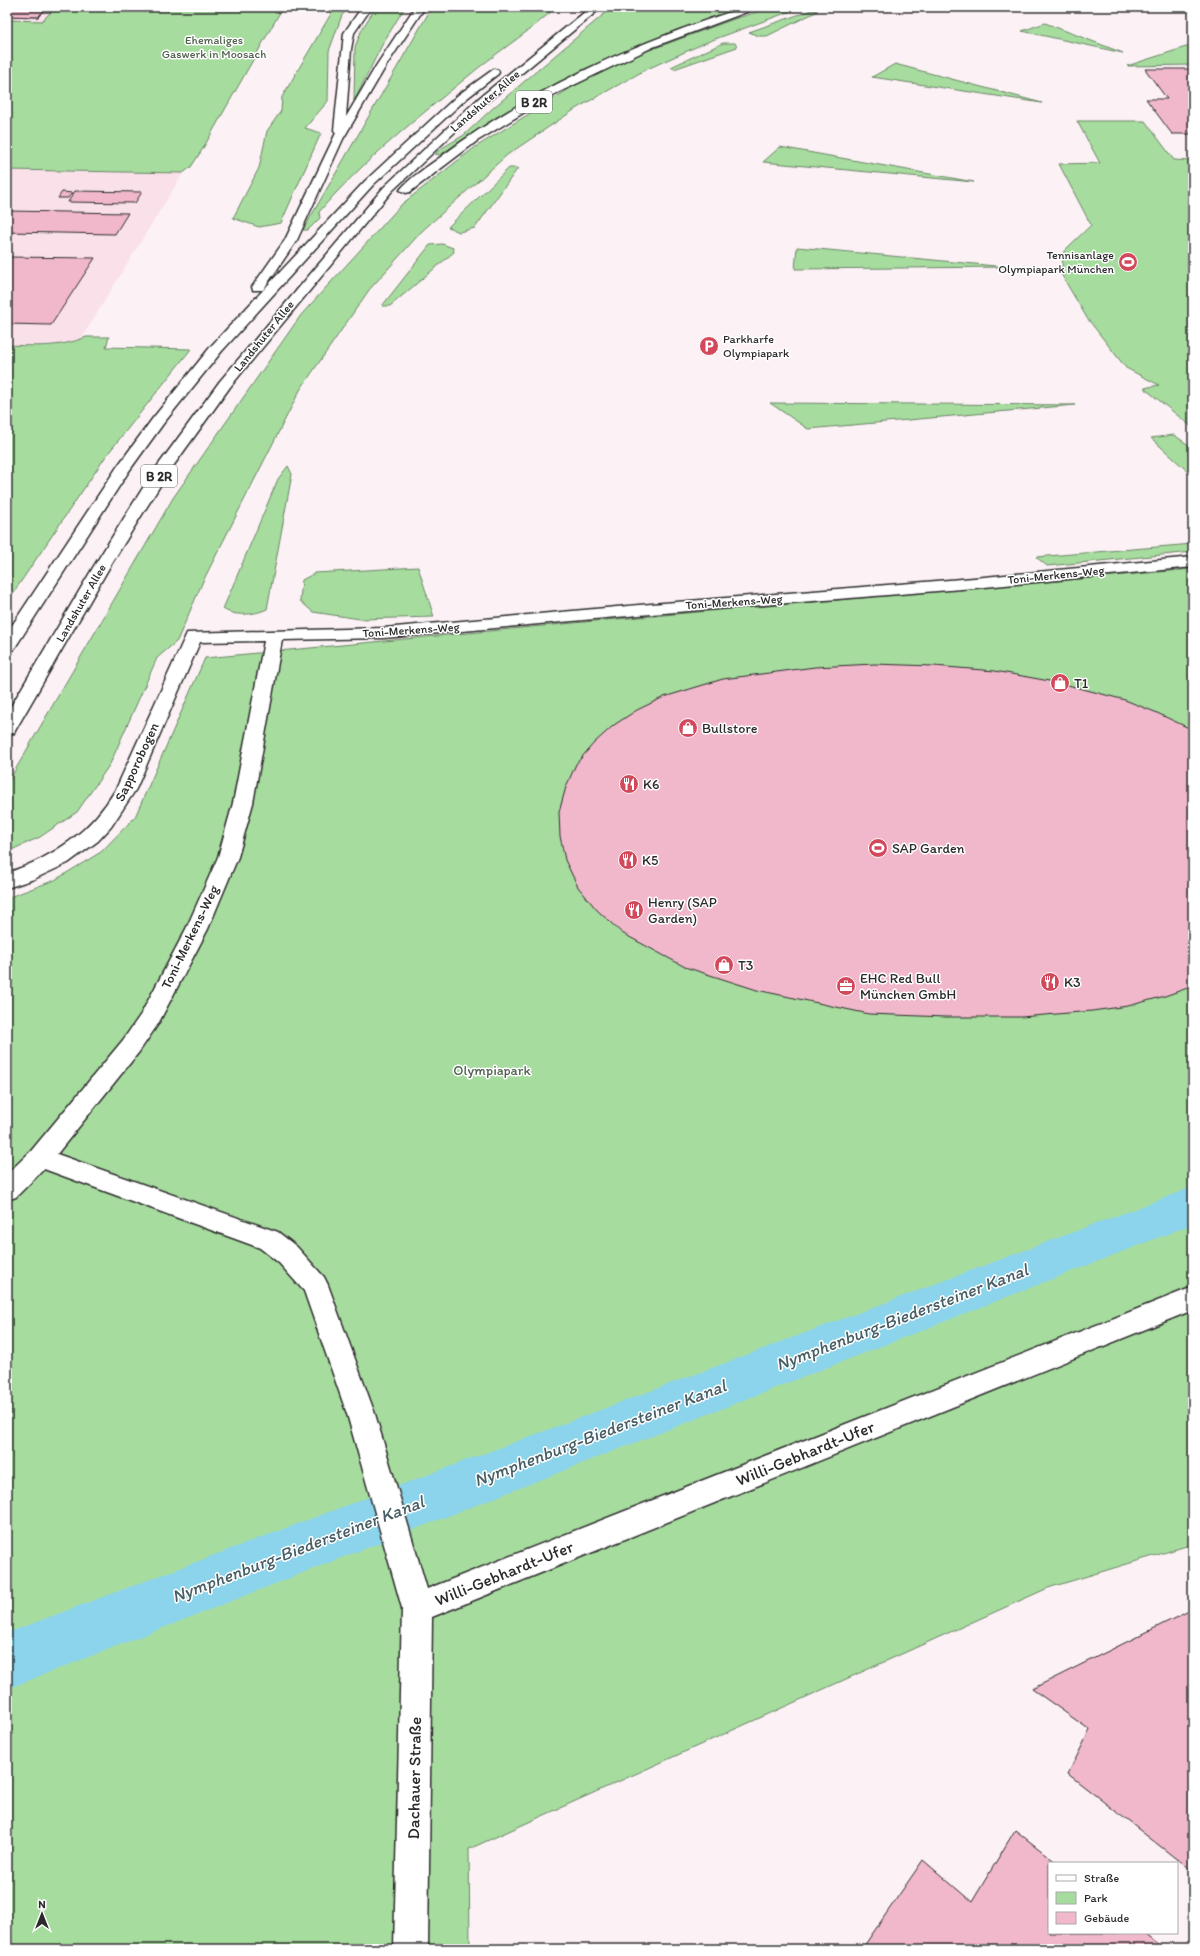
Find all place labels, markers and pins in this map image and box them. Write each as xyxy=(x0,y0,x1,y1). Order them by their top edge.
place label: Tennisanlage Olympiapark München xyxy=(998,248,1115,276)
sports icon: Tennisanlage Olympiapark München xyxy=(1117,251,1139,273)
place label: Parkharfe Olympiapark xyxy=(723,332,790,360)
parking icon: Parkharfe Olympiapark xyxy=(698,335,720,357)
shop icon: T1 xyxy=(1049,672,1071,694)
place label: T1 xyxy=(1074,675,1089,692)
shop icon: Bullstore xyxy=(677,717,699,739)
place label: Bullstore xyxy=(702,720,758,737)
restaurant icon: K6 xyxy=(618,773,640,795)
place label: K6 xyxy=(643,776,659,793)
sports icon: SAP Garden xyxy=(867,837,889,859)
place label: SAP Garden xyxy=(892,840,965,857)
restaurant icon: K5 xyxy=(617,849,639,871)
place label: K5 xyxy=(642,852,658,869)
place label: Henry (SAP Garden) xyxy=(648,894,717,927)
restaurant icon: Henry (SAP Garden) xyxy=(623,899,645,921)
shop icon: T3 xyxy=(713,954,735,976)
place label: T3 xyxy=(738,957,754,974)
place label: EHC Red Bull München GmbH xyxy=(860,970,956,1003)
restaurant icon: K3 xyxy=(1039,971,1061,993)
place label: K3 xyxy=(1064,974,1081,991)
office icon: EHC Red Bull München GmbH xyxy=(835,975,857,997)

